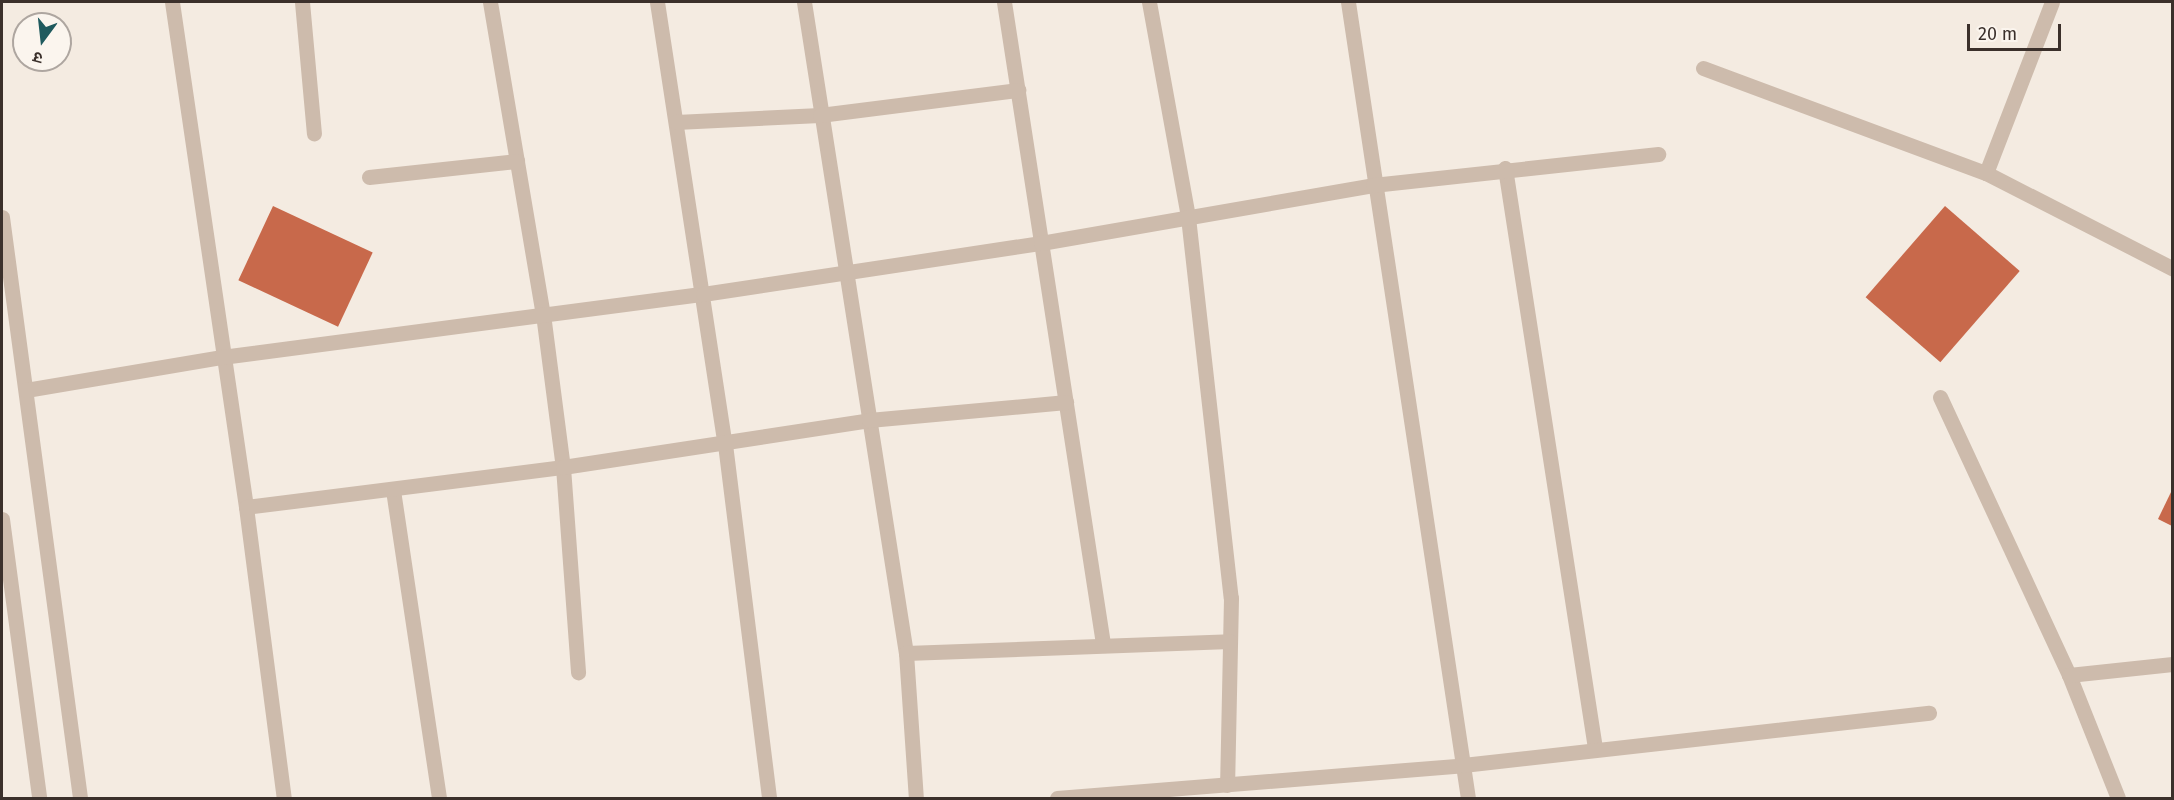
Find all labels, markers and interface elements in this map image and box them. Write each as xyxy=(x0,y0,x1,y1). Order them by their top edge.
north arrow xyxy=(12,12,72,72)
scale bar xyxy=(1970,12,2064,50)
text: 20 m xyxy=(1978,23,2017,45)
text: उ xyxy=(31,48,45,68)

